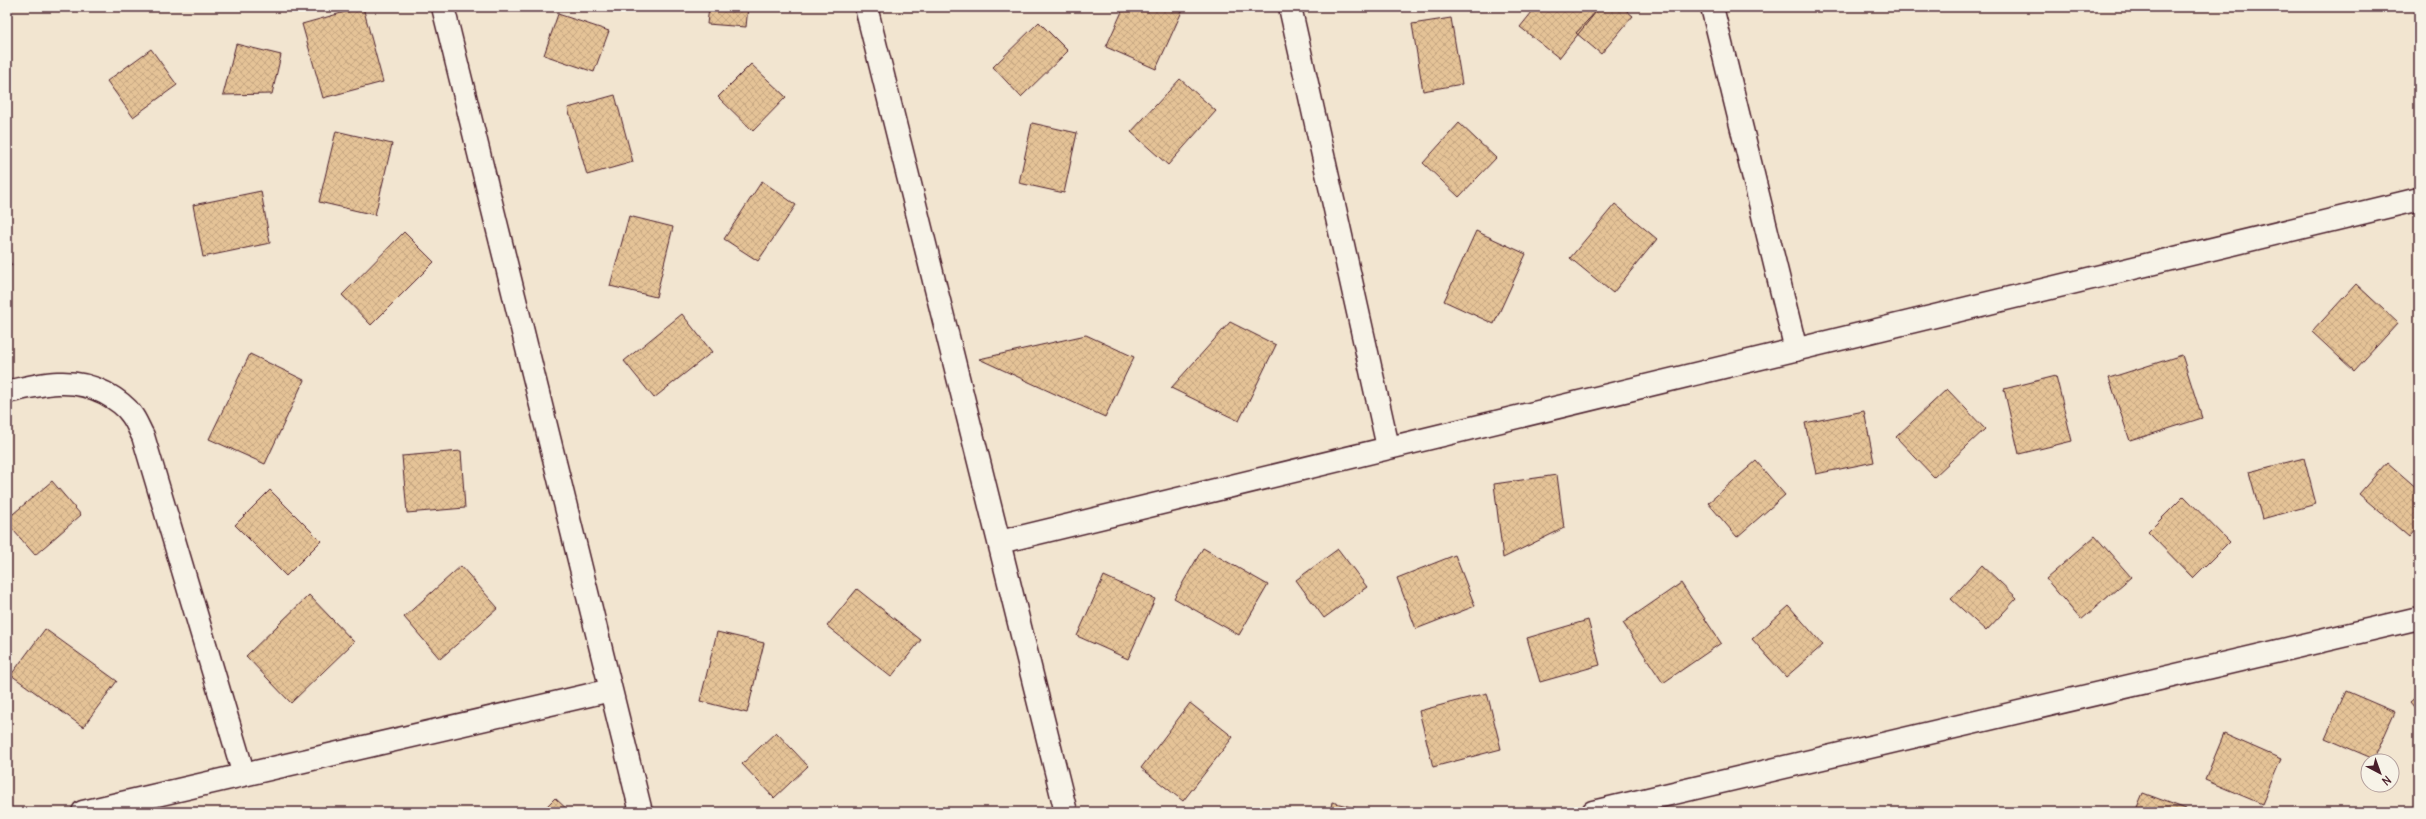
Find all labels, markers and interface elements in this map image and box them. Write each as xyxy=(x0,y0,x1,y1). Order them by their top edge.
north arrow xyxy=(2360,753,2400,793)
text: N xyxy=(2379,773,2394,788)

